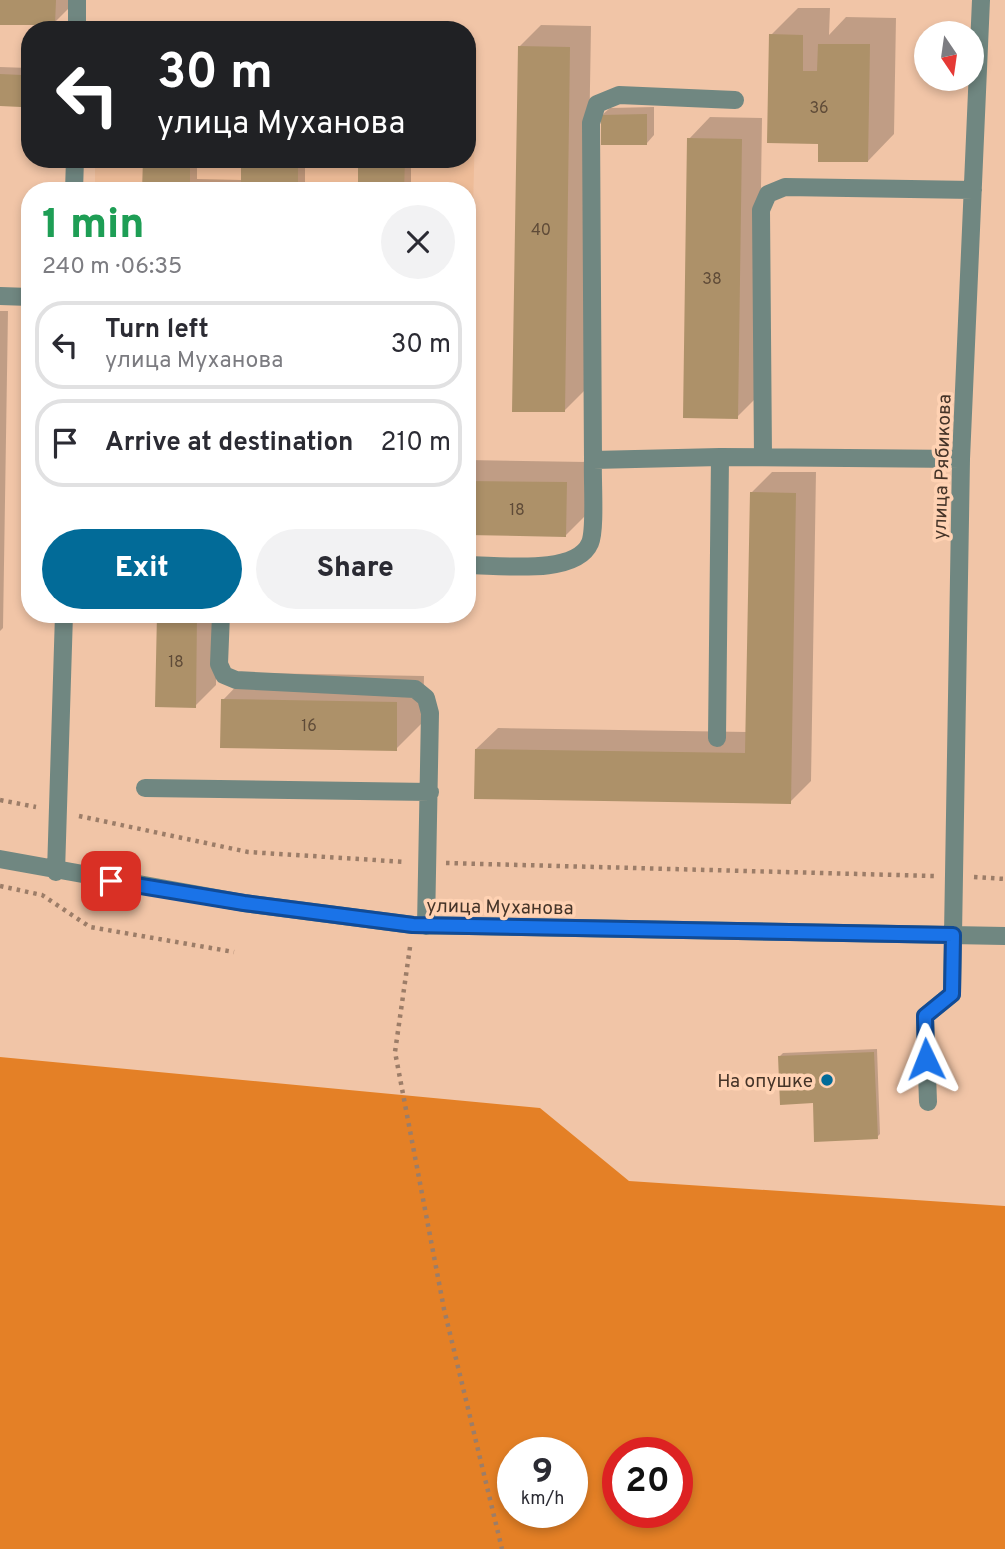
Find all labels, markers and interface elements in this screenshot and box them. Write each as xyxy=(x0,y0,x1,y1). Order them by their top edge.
north arrow xyxy=(914,21,984,91)
map controls xyxy=(914,21,984,91)
text: 30 m xyxy=(157,44,273,106)
icon: left xyxy=(42,49,133,140)
house number: 36 xyxy=(809,99,829,119)
text: улица Муханова xyxy=(157,105,405,145)
text: 1 min xyxy=(42,200,145,253)
button: close xyxy=(381,205,455,279)
house number: 40 xyxy=(531,221,551,241)
text: 240 m · 06:35 xyxy=(42,253,182,282)
house number: 38 xyxy=(702,270,722,290)
text: Turn left xyxy=(105,314,209,347)
icon: left xyxy=(46,326,84,364)
text: 30 m xyxy=(391,329,451,362)
text: улица Муханова xyxy=(105,347,283,376)
street label: улица Рябикова xyxy=(928,394,958,540)
icon: arrive xyxy=(46,424,84,462)
text: Arrive at destination xyxy=(105,427,353,460)
text: 210 m xyxy=(381,427,451,460)
house number: 18 xyxy=(509,501,525,521)
button: Exit xyxy=(42,529,242,609)
button: Share xyxy=(256,529,455,609)
house number: 18 xyxy=(168,653,184,673)
house number: 16 xyxy=(301,717,317,737)
pin xyxy=(81,851,141,911)
icon: arrive xyxy=(92,862,130,900)
street label: улица Муханова xyxy=(426,895,574,921)
position arrow xyxy=(889,1022,963,1096)
place label: На опушке xyxy=(717,1070,813,1094)
marker: На опушке xyxy=(819,1072,835,1088)
speed limit sign: 20 xyxy=(602,1437,693,1528)
text: 9 xyxy=(532,1451,553,1495)
text: km/h xyxy=(521,1488,564,1511)

